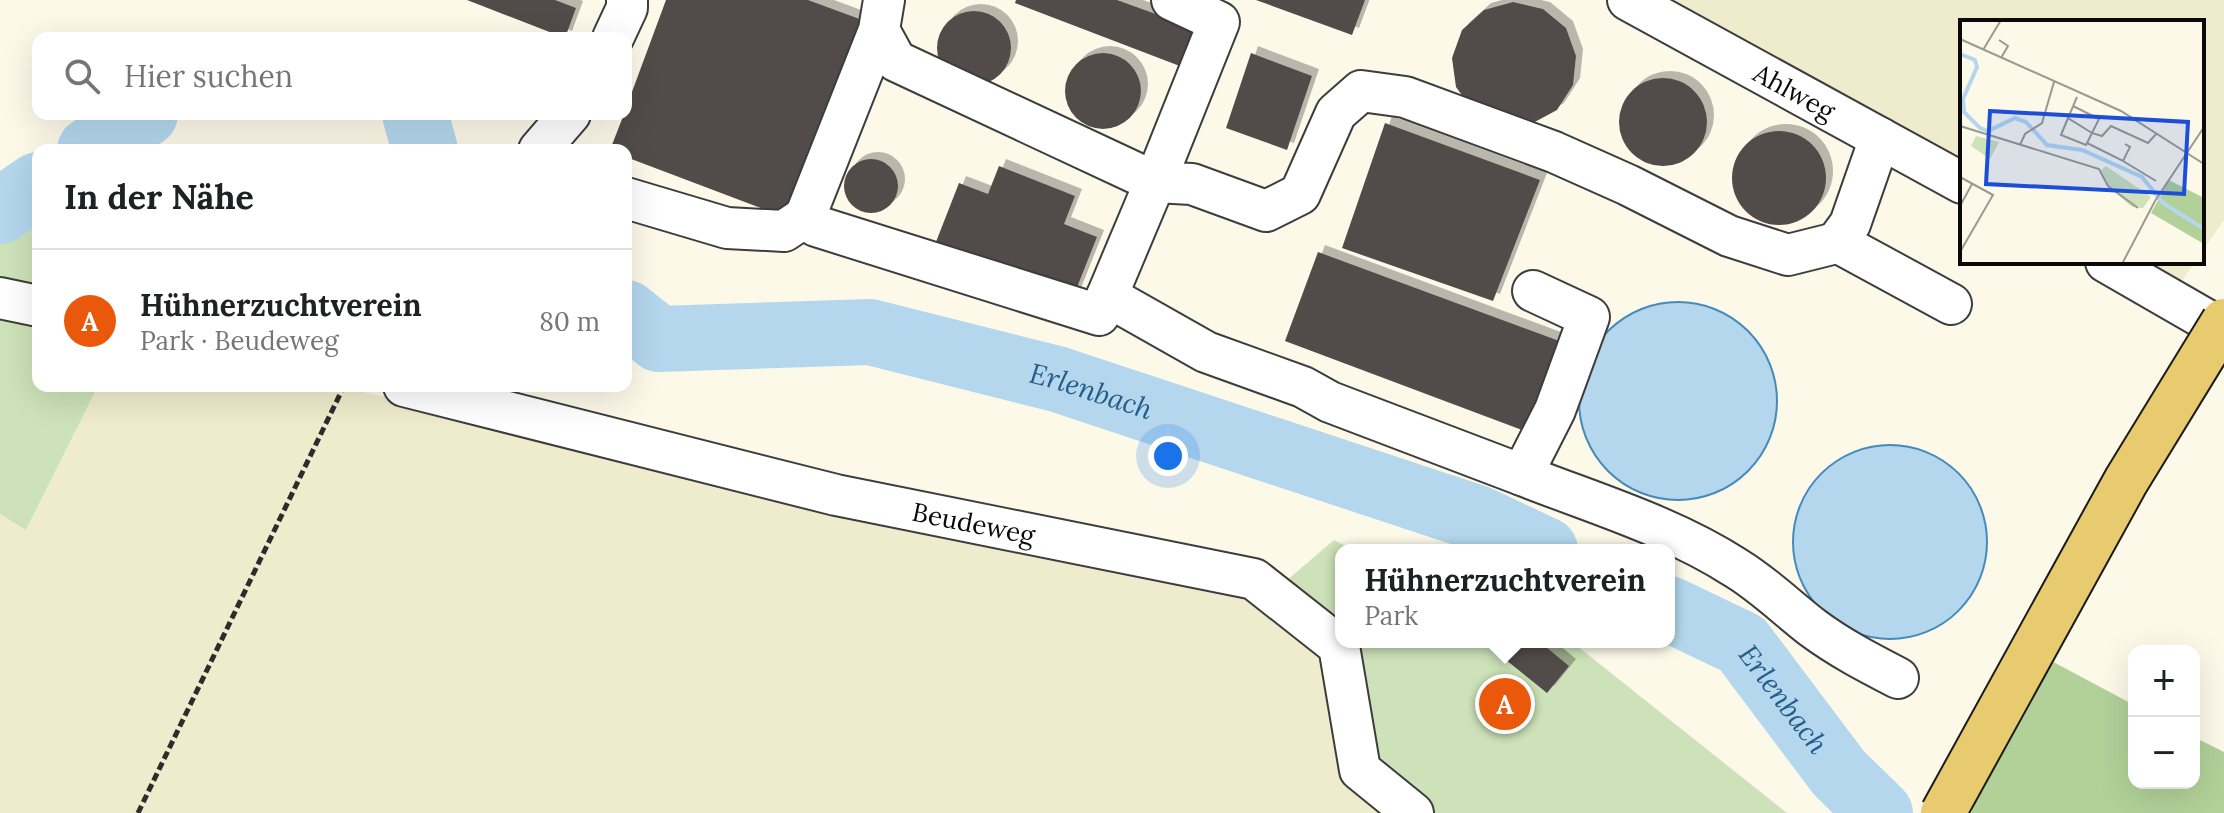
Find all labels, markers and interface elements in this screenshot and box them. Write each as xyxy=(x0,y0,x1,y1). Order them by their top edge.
inset map xyxy=(1960,20,2204,264)
search box xyxy=(32,32,632,120)
icon: search xyxy=(60,54,104,98)
street label: Ahlweg xyxy=(1747,55,1842,127)
text: Hier suchen xyxy=(124,57,293,95)
text: In der Nähe xyxy=(64,175,254,218)
text: Hühnerzuchtverein xyxy=(140,286,422,324)
text: A xyxy=(81,305,99,338)
text: 80 m xyxy=(539,305,600,338)
text: Park · Beudeweg xyxy=(140,324,339,357)
water label: Erlenbach xyxy=(1026,355,1157,427)
your location xyxy=(1148,436,1188,476)
street label: Beudeweg xyxy=(909,494,1039,551)
popup xyxy=(1335,544,1675,648)
text: Hühnerzuchtverein xyxy=(1364,561,1646,599)
text: Park xyxy=(1364,599,1418,632)
water label: Erlenbach xyxy=(1731,637,1836,761)
map controls xyxy=(2128,645,2200,789)
button: + xyxy=(2128,645,2200,717)
pin: A xyxy=(1479,674,1531,734)
button: − xyxy=(2128,717,2200,789)

